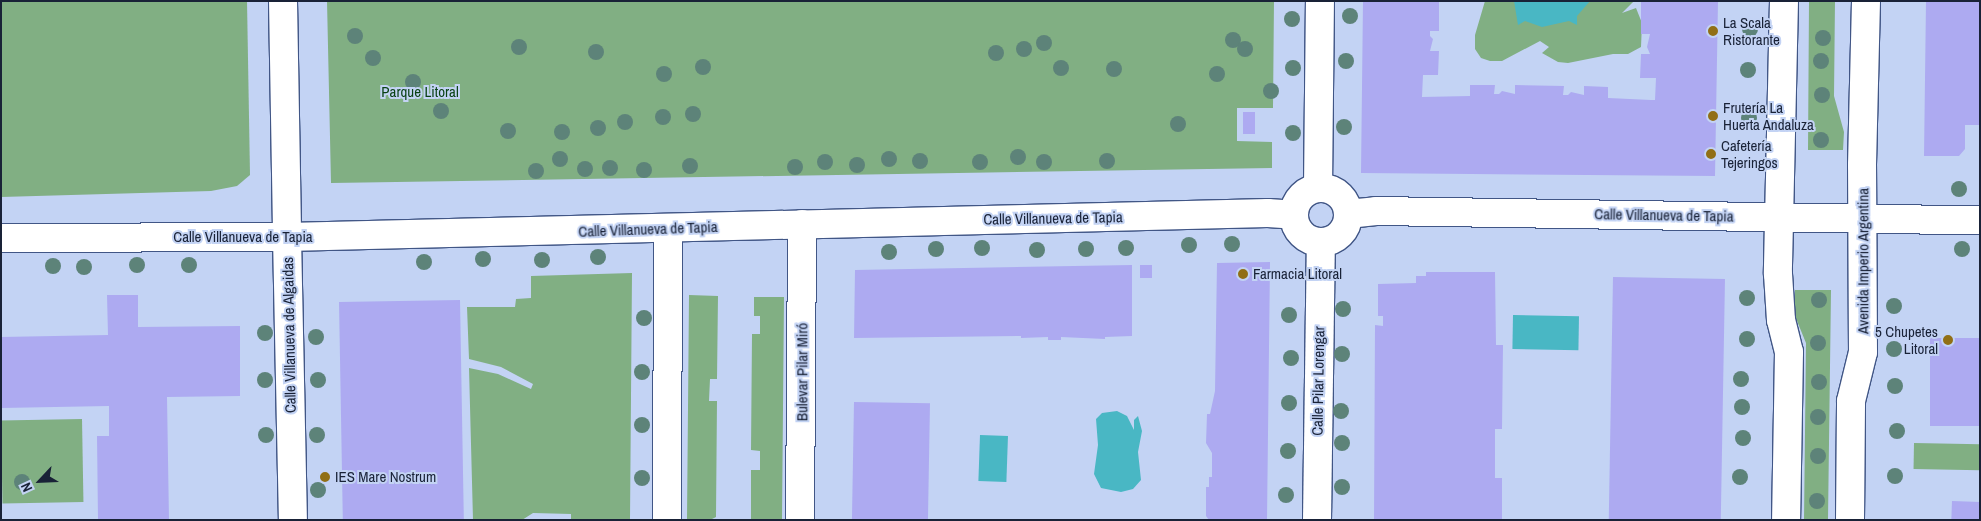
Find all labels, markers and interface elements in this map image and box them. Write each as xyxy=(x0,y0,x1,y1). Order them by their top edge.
place label: La Scala Ristorante xyxy=(1723,13,1780,48)
marker: La Scala Ristorante xyxy=(1707,25,1719,37)
park label: Parque Litoral xyxy=(381,83,459,101)
place label: Frutería La Huerta Andaluza xyxy=(1723,98,1815,133)
marker: Frutería La Huerta Andaluza xyxy=(1707,110,1719,122)
place label: Cafetería Tejeringos xyxy=(1721,136,1778,171)
marker: Cafetería Tejeringos xyxy=(1705,148,1717,160)
street label: Avenida Imperio Argentina xyxy=(1854,188,1872,334)
street label: Calle Villanueva de Tapia xyxy=(1594,205,1734,225)
street label: Calle Villanueva de Tapia xyxy=(983,208,1123,228)
street label: Calle Villanueva de Tapia xyxy=(578,218,718,240)
street label: Calle Villanueva de Tapia xyxy=(173,228,313,246)
street label: Calle Villanueva de Algaidas xyxy=(279,256,299,414)
place label: Farmacia Litoral xyxy=(1253,265,1342,283)
marker: Farmacia Litoral xyxy=(1237,268,1249,280)
place label: 5 Chupetes Litoral xyxy=(1875,322,1938,357)
street label: Bulevar Pilar Miró xyxy=(793,323,811,421)
street label: Calle Pilar Lorengar xyxy=(1308,326,1328,436)
marker: 5 Chupetes Litoral xyxy=(1942,334,1954,346)
north arrow xyxy=(15,456,65,506)
place label: IES Mare Nostrum xyxy=(335,468,436,486)
marker: IES Mare Nostrum xyxy=(319,471,331,483)
text: N xyxy=(16,480,36,495)

